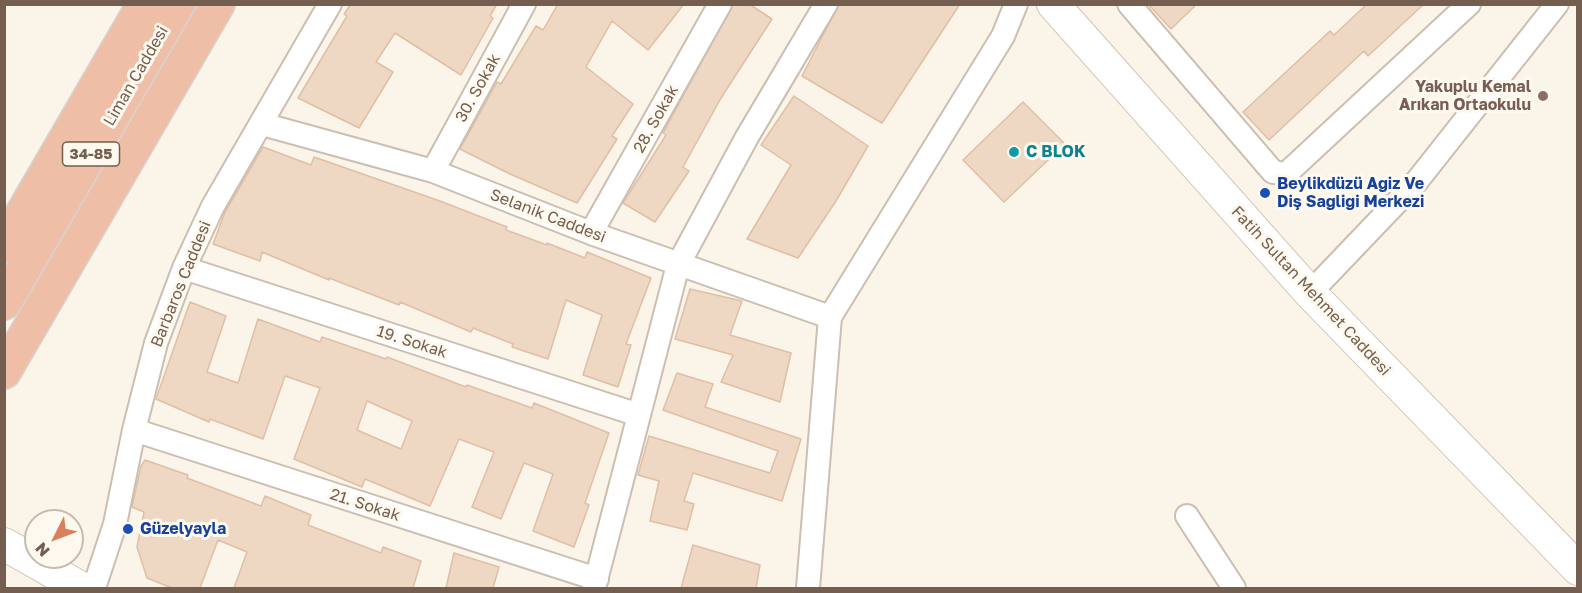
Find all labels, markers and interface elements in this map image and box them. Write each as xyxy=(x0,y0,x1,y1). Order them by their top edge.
street label: Liman Caddesi xyxy=(100,23,172,129)
street label: 30. Sokak xyxy=(451,51,505,125)
place label: Yakuplu Kemal Arıkan Ortaokulu xyxy=(1399,77,1531,115)
street label: 28. Sokak xyxy=(630,82,682,156)
marker: Yakuplu Kemal Arıkan Ortaokulu xyxy=(1536,89,1550,103)
road number: 34-85 xyxy=(62,142,119,166)
place label: C BLOK xyxy=(1026,142,1086,162)
marker: C BLOK xyxy=(1007,145,1021,159)
place label: Beylikdüzü Ağiz Ve Diş Sağliği Merkezi xyxy=(1277,174,1424,212)
street label: Selanik Caddesi xyxy=(487,185,609,247)
marker: Beylikdüzü Ağiz Ve Diş Sağliği Merkezi xyxy=(1258,186,1272,200)
street label: Fatih Sultan Mehmet Caddesi xyxy=(1227,202,1395,380)
street label: Barbaros Caddesi xyxy=(147,218,215,350)
street label: 19. Sokak xyxy=(374,322,450,362)
street label: 21. Sokak xyxy=(327,485,403,525)
north arrow xyxy=(24,509,84,569)
place label: Güzelyayla xyxy=(140,519,226,539)
marker: Güzelyayla xyxy=(121,522,135,536)
text: N xyxy=(31,538,54,561)

